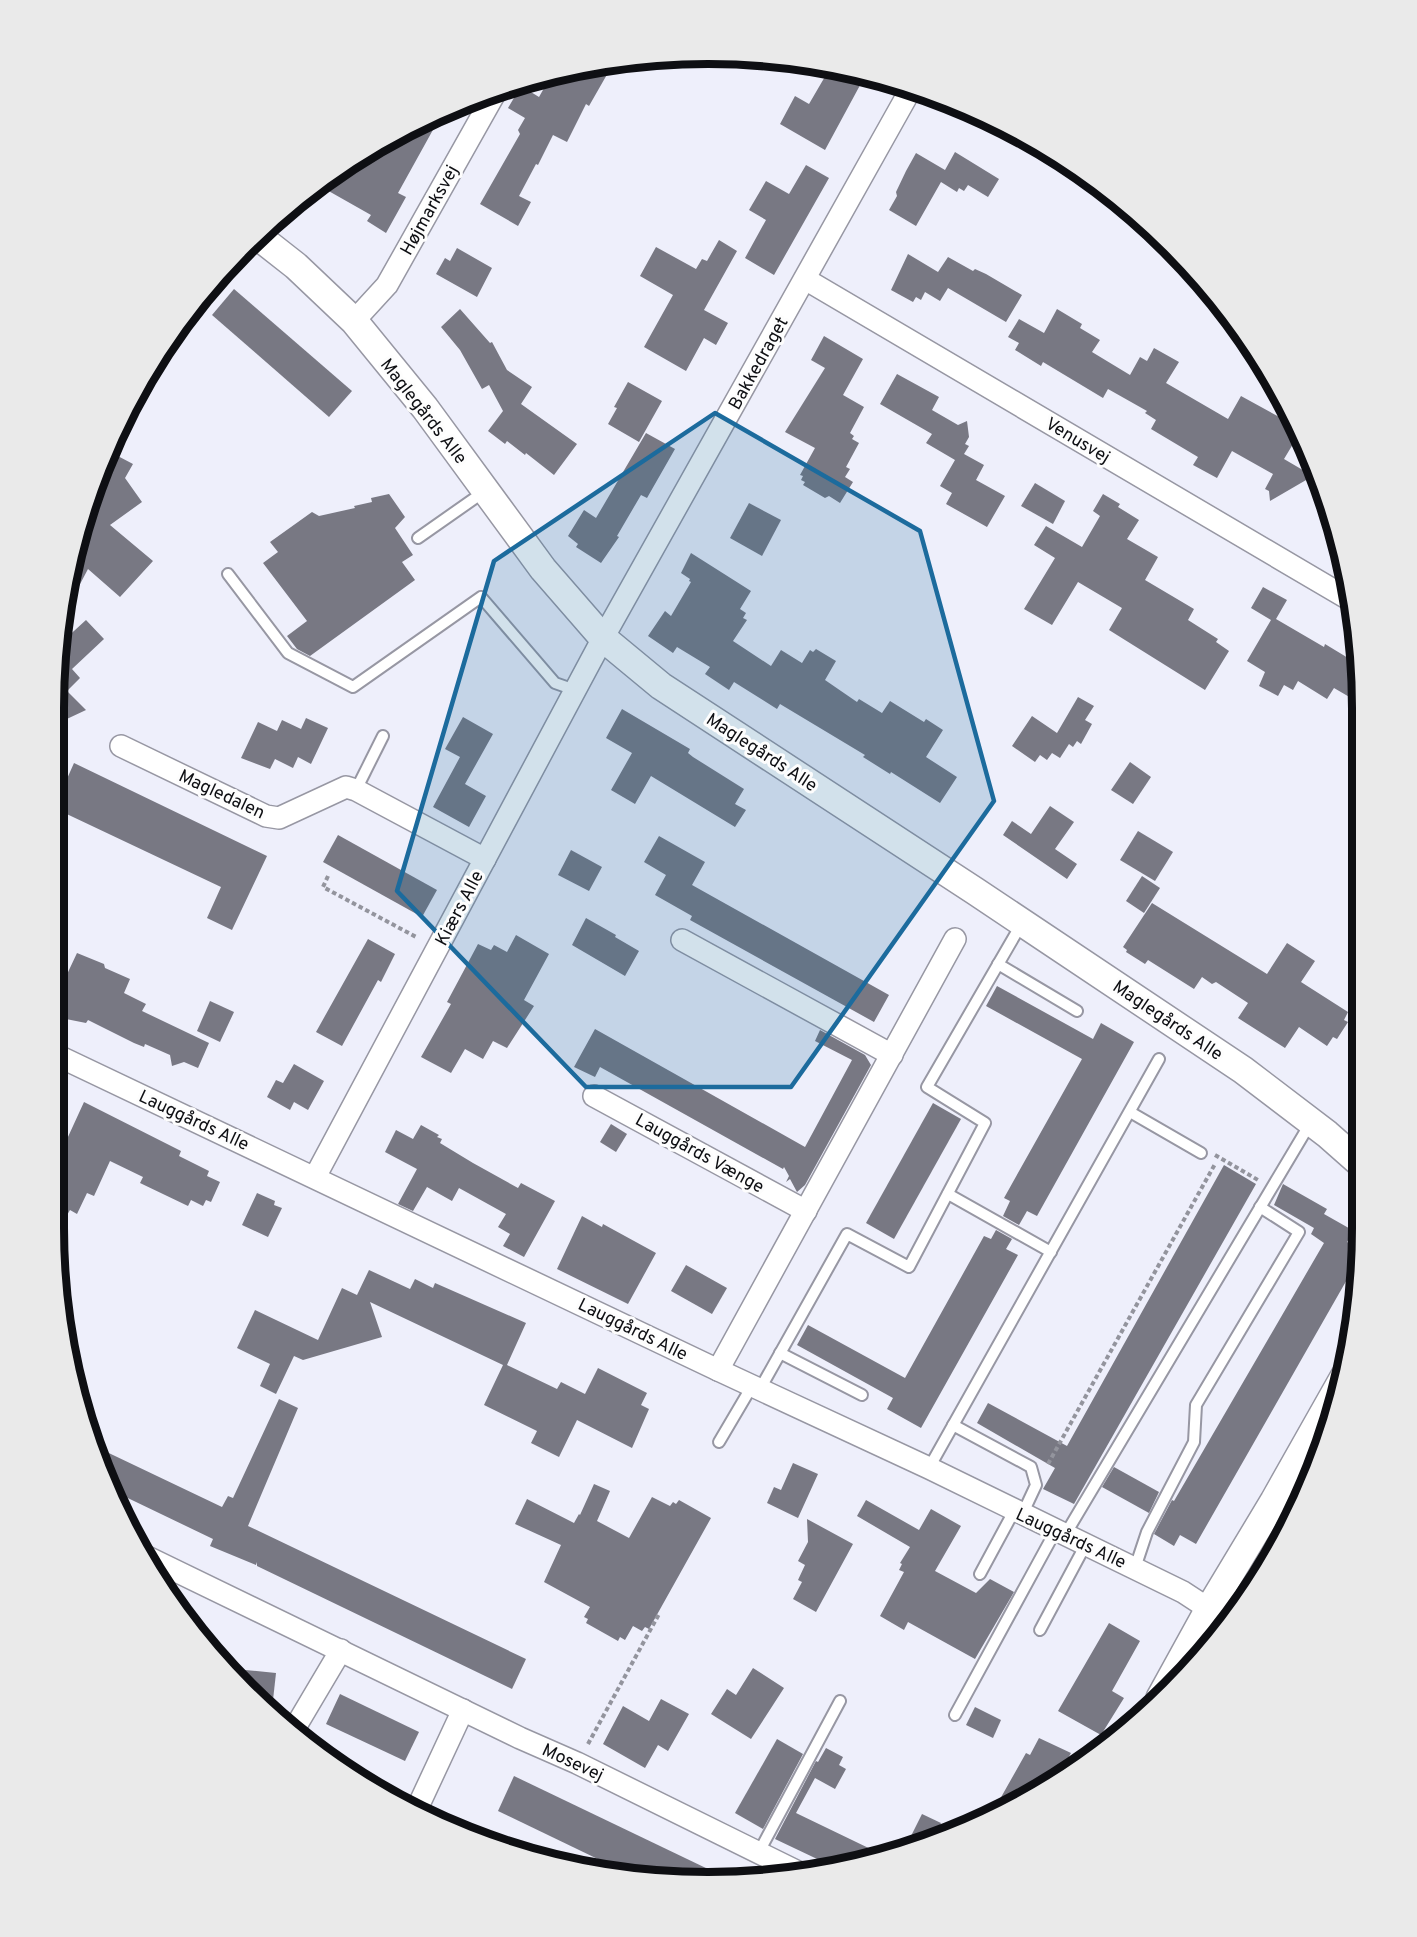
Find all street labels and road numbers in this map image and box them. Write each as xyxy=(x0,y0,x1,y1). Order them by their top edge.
street label: Højmarksvej xyxy=(396,161,465,260)
street label: Bakkedraget xyxy=(724,313,794,414)
street label: Maglegårds Alle xyxy=(374,354,471,469)
street label: Venusvej xyxy=(1041,413,1114,470)
street label: Maglegårds Alle xyxy=(701,709,821,798)
street label: Magledalen xyxy=(174,765,268,825)
street label: Kiærs Alle xyxy=(431,867,490,950)
street label: Maglegårds Alle xyxy=(1108,976,1227,1067)
street label: Lauggårds Alle xyxy=(134,1086,252,1157)
street label: Lauggårds Vænge xyxy=(631,1109,768,1199)
street label: Lauggårds Alle xyxy=(574,1294,691,1367)
street label: Lauggårds Alle xyxy=(1011,1504,1129,1575)
street label: Mosevej xyxy=(538,1739,607,1788)

